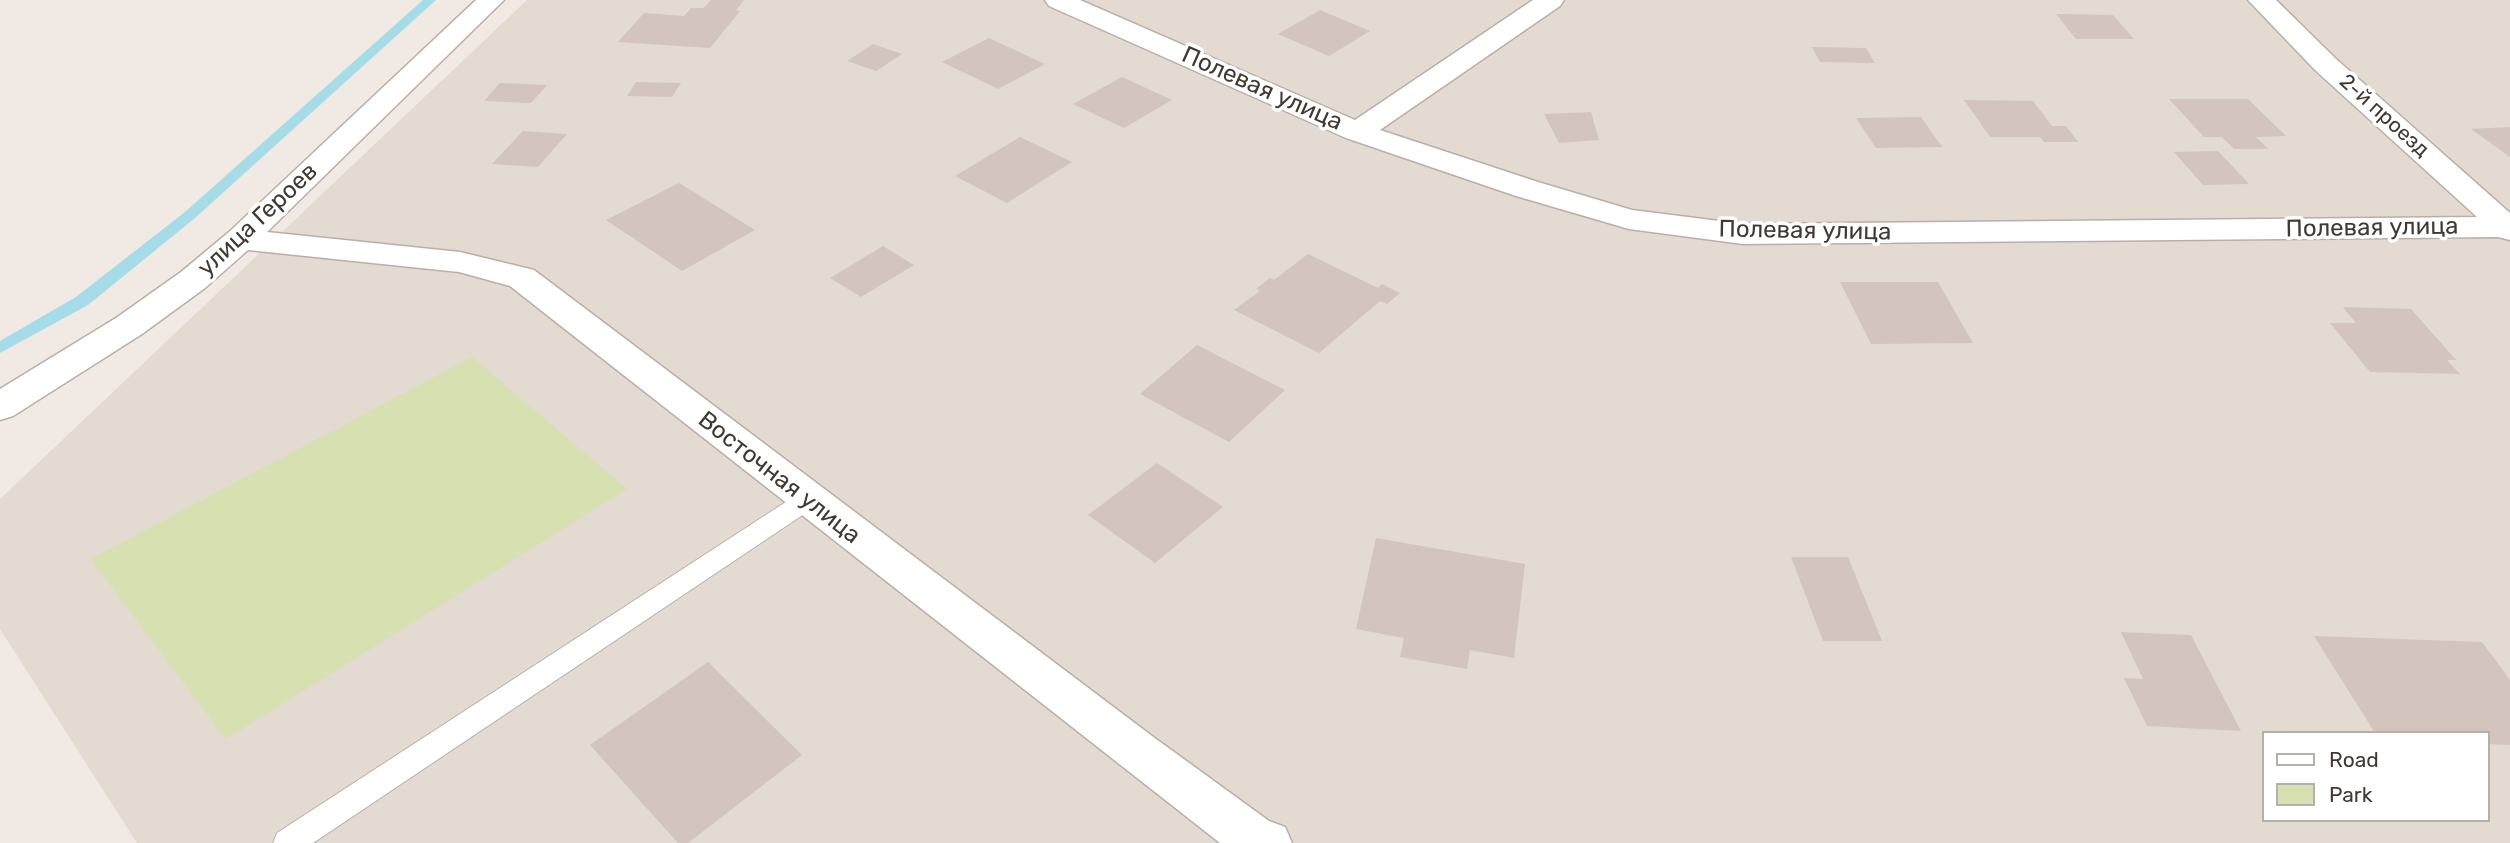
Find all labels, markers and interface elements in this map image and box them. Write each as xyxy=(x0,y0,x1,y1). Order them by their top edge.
street label: Полевая улица xyxy=(1177,41,1347,137)
street label: 2-й проезд xyxy=(2334,69,2434,163)
street label: улица Героев xyxy=(192,157,324,283)
street label: Полевая улица xyxy=(2285,212,2459,244)
street label: Полевая улица xyxy=(1718,215,1892,247)
street label: Восточная улица xyxy=(692,406,866,550)
legend xyxy=(2262,731,2489,822)
text: Road xyxy=(2329,747,2379,772)
text: Park xyxy=(2329,782,2373,807)

